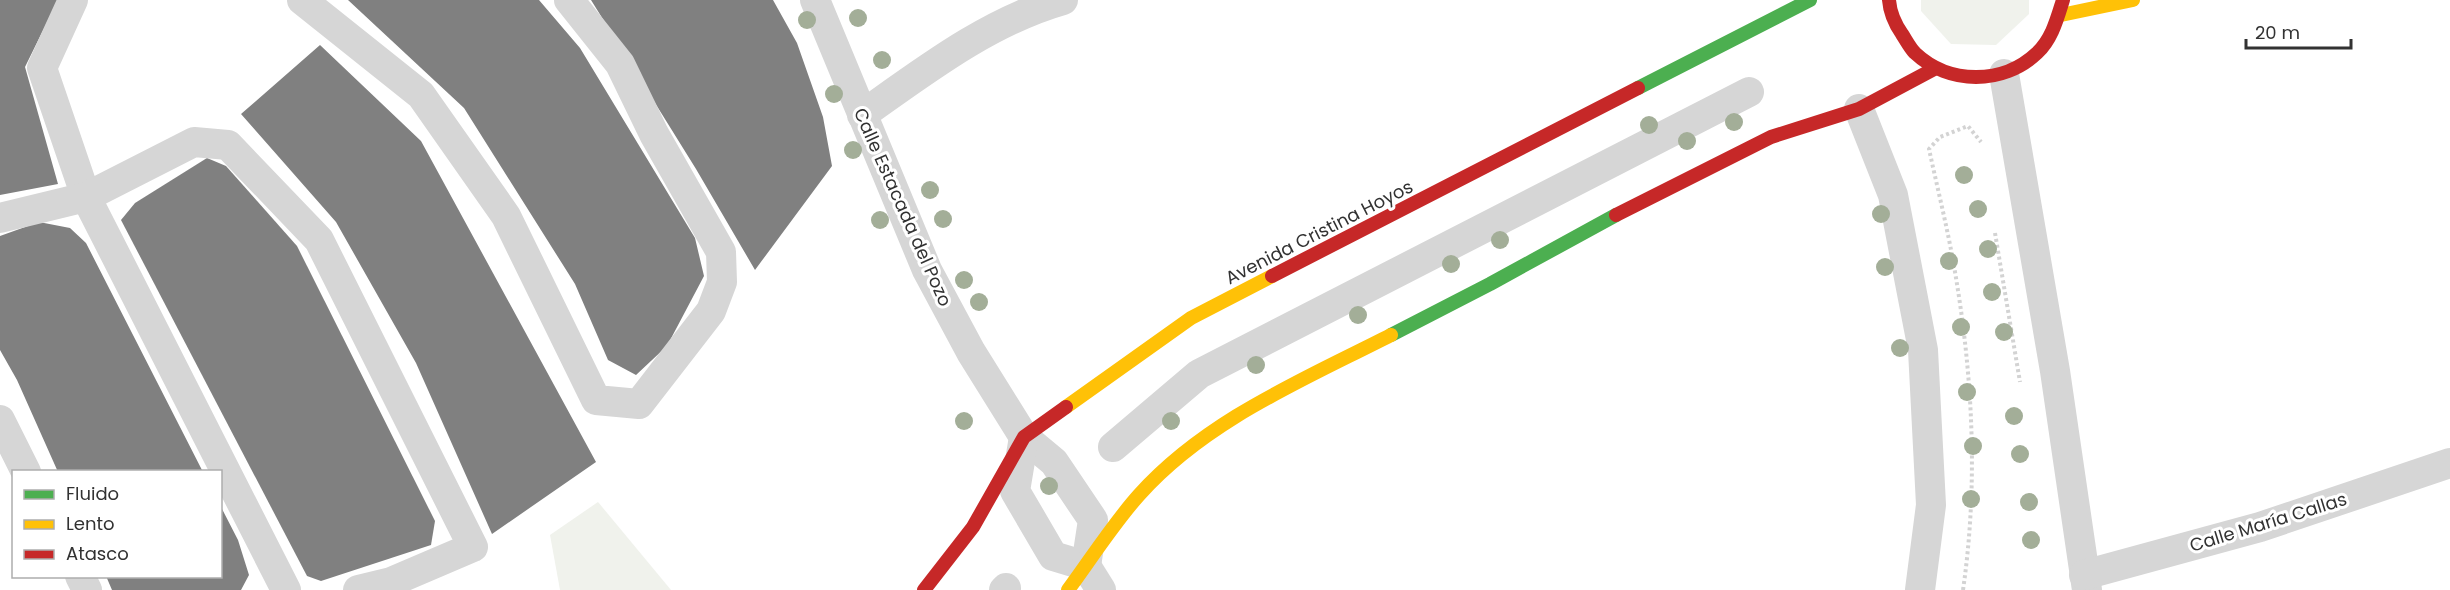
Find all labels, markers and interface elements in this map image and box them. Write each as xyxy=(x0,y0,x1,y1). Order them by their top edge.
scale bar xyxy=(2246,12,2351,50)
text: 20 m xyxy=(2255,20,2300,45)
street label: Calle Estacada del Pozo xyxy=(848,104,958,310)
street label: Avenida Cristina Hoyos xyxy=(1221,174,1417,290)
legend xyxy=(12,470,222,578)
text: Fluido xyxy=(66,481,119,506)
street label: Calle María Callas xyxy=(2186,486,2350,558)
text: Lento xyxy=(66,511,115,536)
text: Atasco xyxy=(66,541,129,566)

